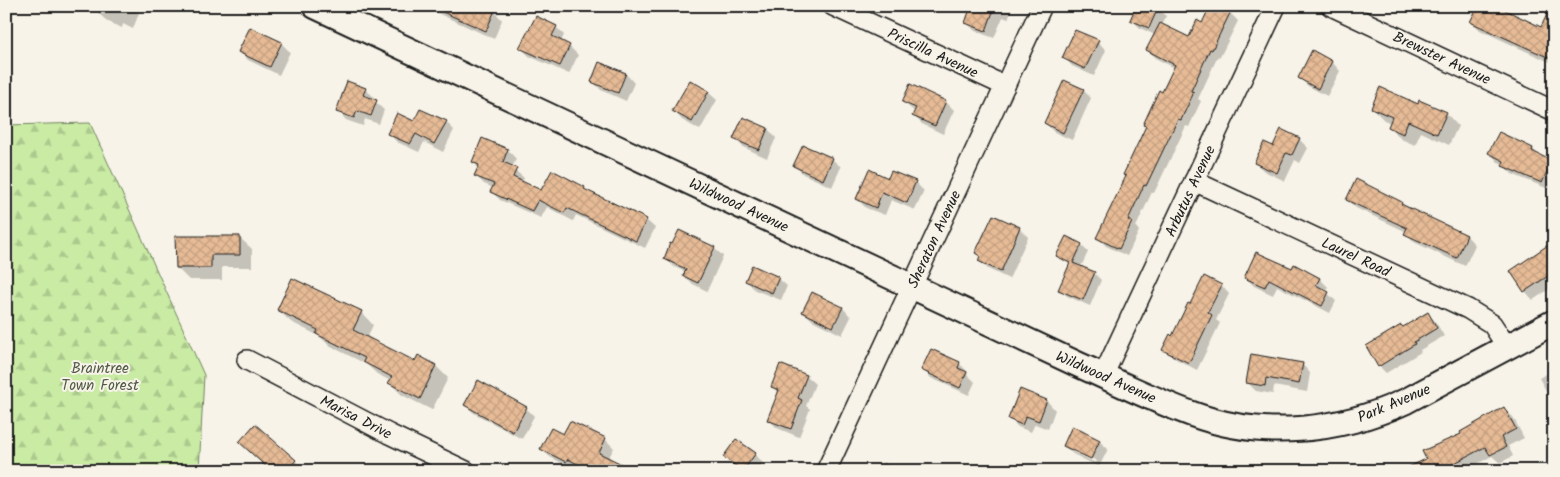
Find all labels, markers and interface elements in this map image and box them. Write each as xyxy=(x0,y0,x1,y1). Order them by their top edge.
street label: Priscilla Avenue xyxy=(883,22,982,86)
street label: Brewster Avenue xyxy=(1389,26,1495,92)
street label: Arbutus Avenue xyxy=(1159,141,1223,241)
street label: Wildwood Avenue xyxy=(685,172,793,240)
street label: Sheraton Avenue xyxy=(902,186,968,292)
street label: Laurel Road xyxy=(1317,231,1395,285)
street label: Wildwood Avenue xyxy=(1051,345,1160,411)
park label: Braintree Town Forest xyxy=(61,357,139,398)
street label: Park Avenue xyxy=(1354,378,1435,430)
street label: Marisa Drive xyxy=(315,389,396,446)

